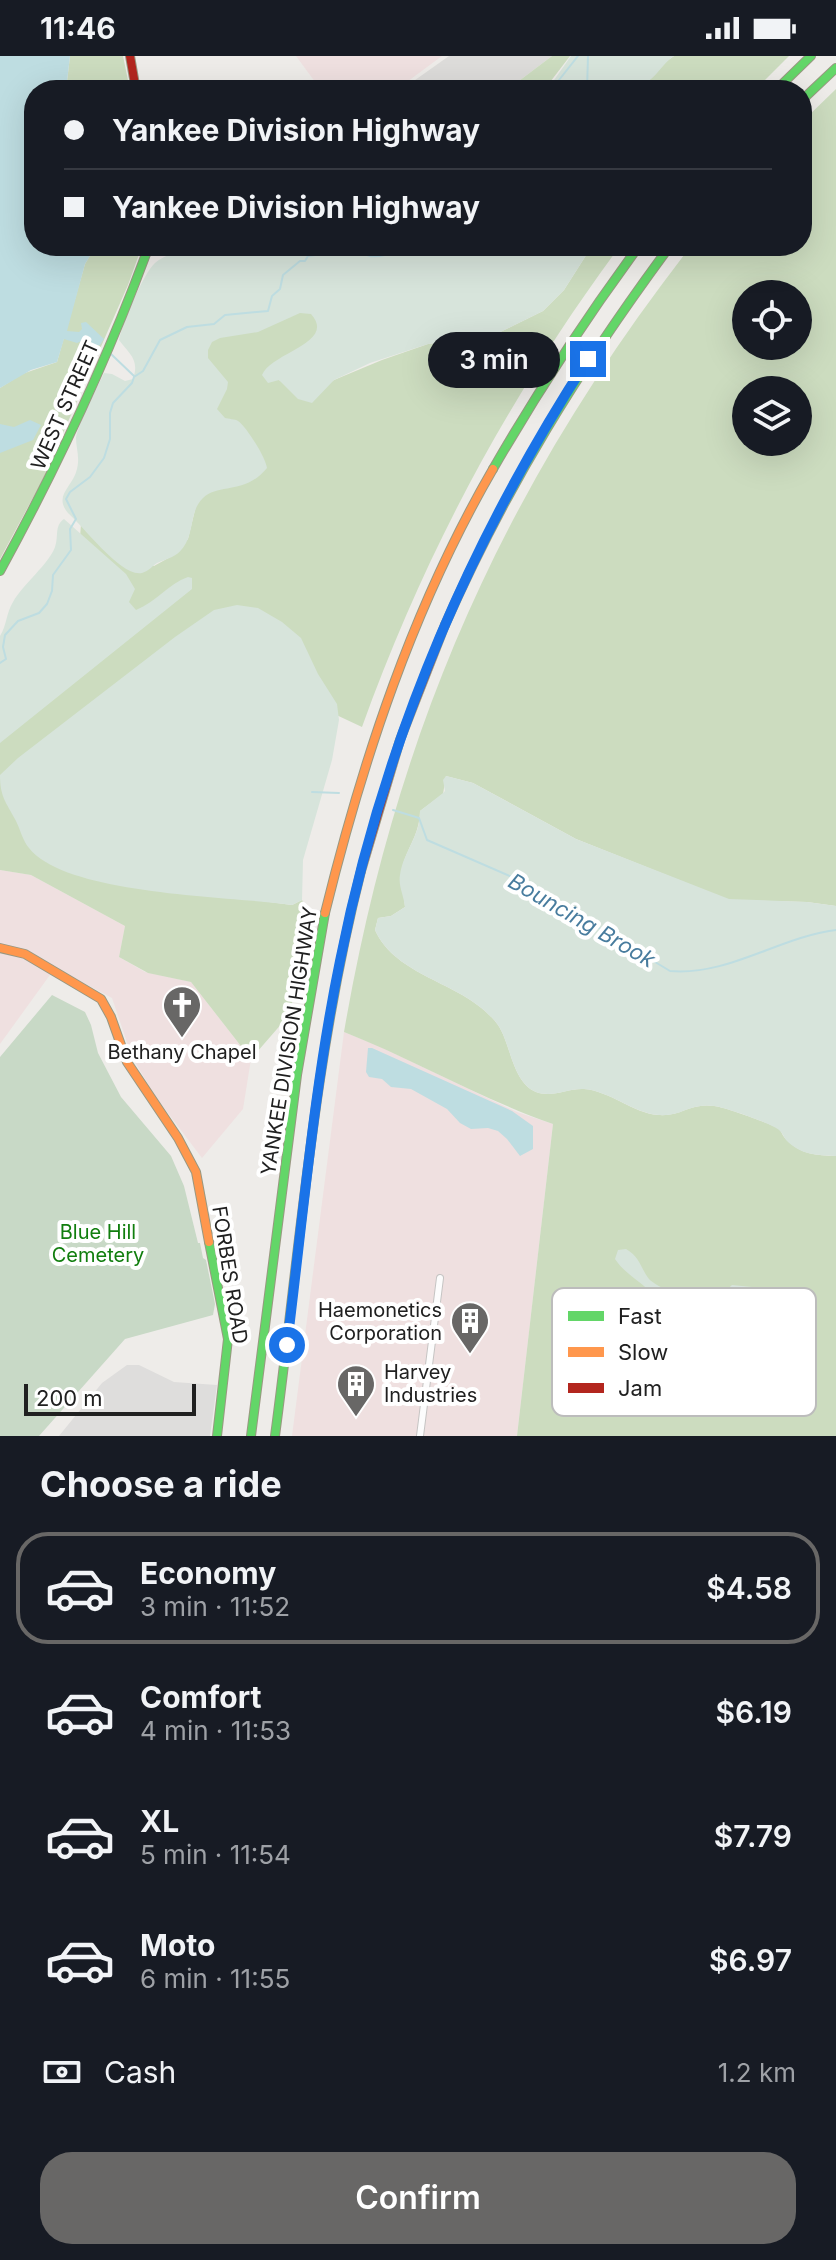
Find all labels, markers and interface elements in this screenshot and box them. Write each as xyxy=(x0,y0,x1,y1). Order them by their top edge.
text: 11:46 xyxy=(40,10,116,46)
text: Yankee Division Highway xyxy=(112,112,480,148)
text: Yankee Division Highway xyxy=(112,189,480,225)
map controls xyxy=(732,280,812,456)
button: locate xyxy=(732,280,812,360)
callout: 3 min xyxy=(428,331,560,387)
street label: WEST STREET xyxy=(26,337,104,473)
route end xyxy=(570,341,606,377)
text: 3 min xyxy=(459,344,529,375)
button: layers xyxy=(732,376,812,456)
water label: Bouncing Brook xyxy=(504,867,661,973)
street label: YANKEE DIVISION HIGHWAY xyxy=(256,905,322,1177)
church icon: Bethany Chapel xyxy=(161,984,203,1039)
place label: Bethany Chapel xyxy=(107,1040,257,1064)
street label: FORBES ROAD xyxy=(207,1204,253,1346)
park label: Blue Hill Cemetery xyxy=(52,1220,144,1267)
legend xyxy=(552,1288,816,1416)
place label: Haemonetics Corporation xyxy=(318,1298,442,1345)
building icon: Haemonetics Corporation xyxy=(449,1300,491,1355)
text: Fast xyxy=(618,1303,662,1329)
route start xyxy=(269,1327,305,1363)
text: Slow xyxy=(618,1339,668,1365)
place label: Harvey Industries xyxy=(384,1360,477,1407)
building icon: Harvey Industries xyxy=(335,1363,377,1418)
text: Jam xyxy=(618,1375,662,1401)
scale bar xyxy=(24,1380,196,1416)
text: 200 m xyxy=(36,1385,103,1411)
text: Choose a ride xyxy=(40,1462,282,1506)
icon: car xyxy=(44,1552,116,1624)
text: Economy xyxy=(140,1555,276,1591)
text: $4.58 xyxy=(706,1570,792,1606)
text: 3 min · 11:52 xyxy=(140,1591,290,1622)
icon: car xyxy=(44,1676,116,1748)
text: Comfort xyxy=(140,1679,261,1715)
text: $6.19 xyxy=(715,1694,792,1730)
text: 4 min · 11:53 xyxy=(140,1715,291,1746)
icon: car xyxy=(44,1800,116,1872)
text: XL xyxy=(140,1803,179,1839)
text: $7.79 xyxy=(714,1818,792,1854)
text: 5 min · 11:54 xyxy=(140,1839,291,1870)
icon: car xyxy=(44,1924,116,1996)
text: Moto xyxy=(140,1927,215,1963)
text: $6.97 xyxy=(709,1942,792,1978)
text: 6 min · 11:55 xyxy=(140,1963,290,1994)
icon: cash xyxy=(40,2050,84,2094)
text: Cash xyxy=(104,2054,176,2090)
text: 1.2 km xyxy=(718,2057,796,2088)
button: Confirm xyxy=(40,2152,796,2244)

